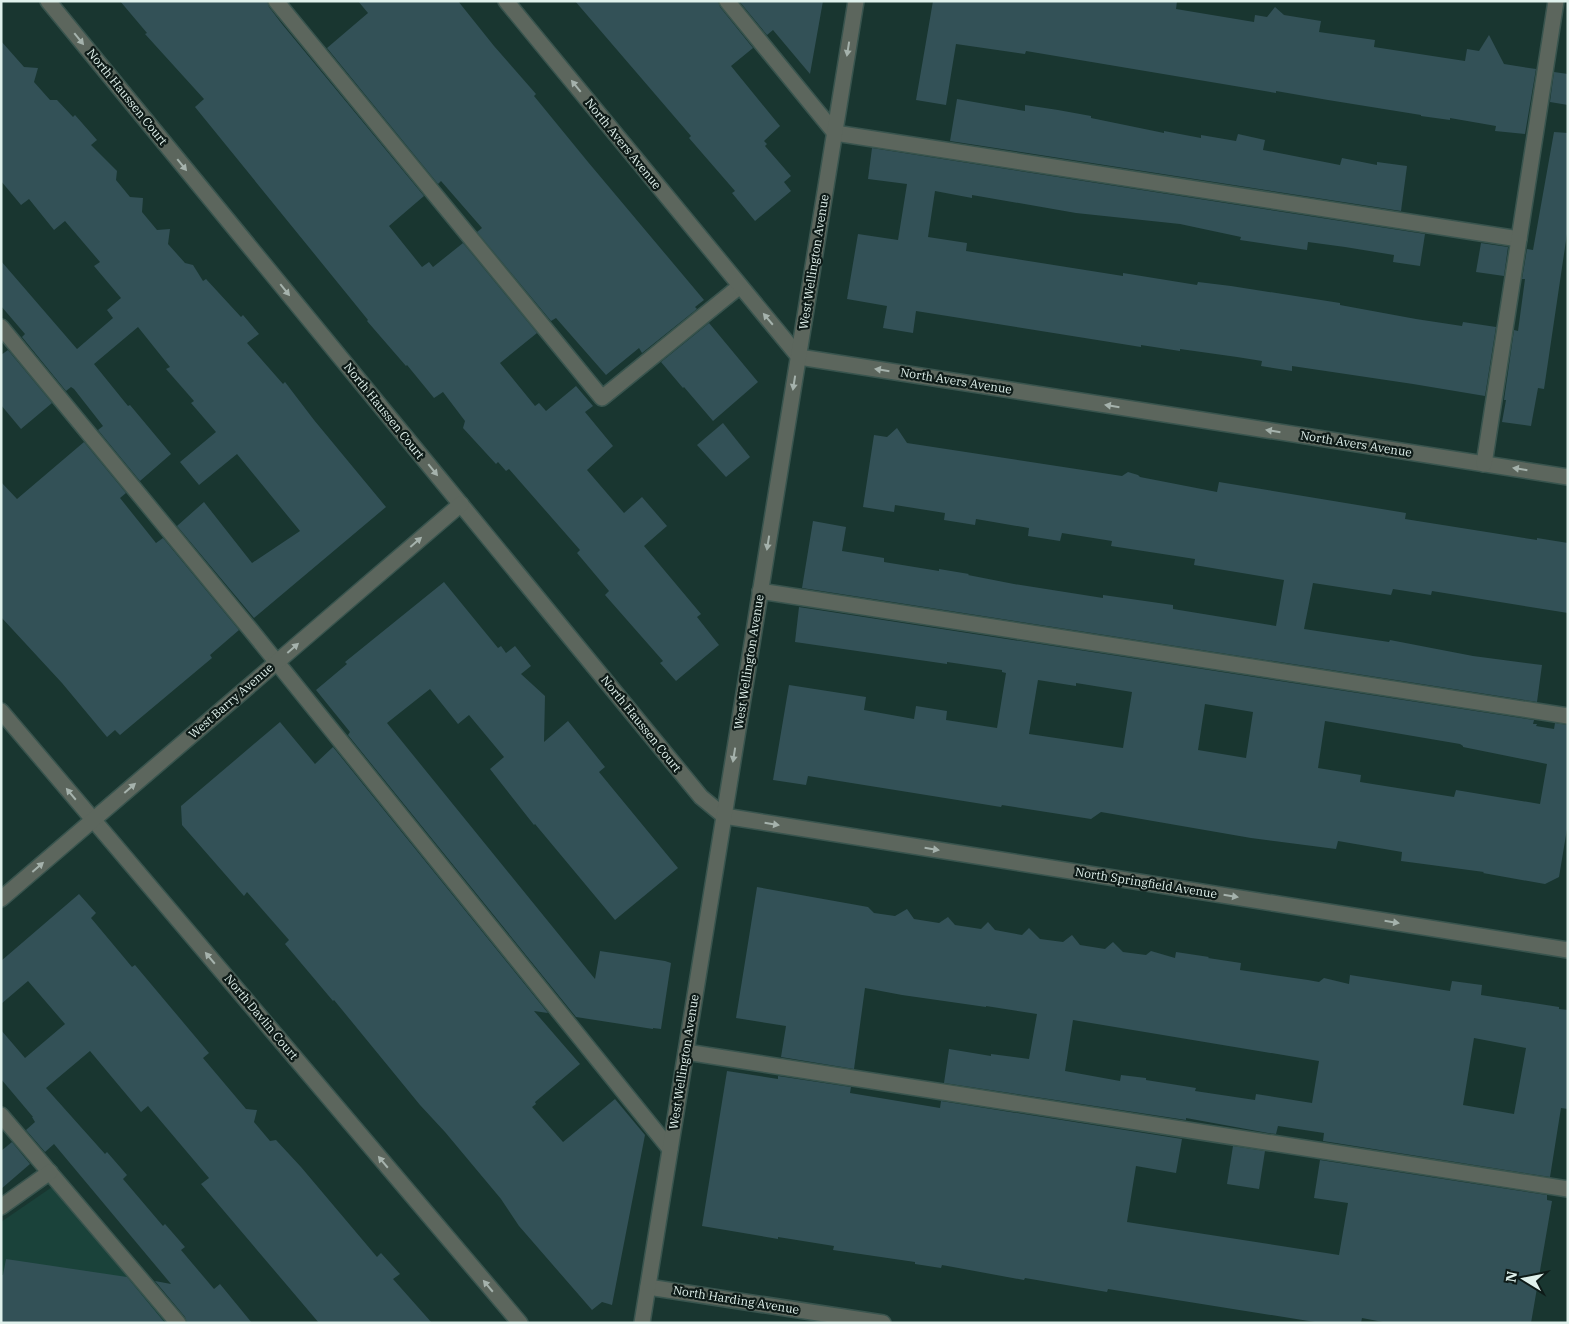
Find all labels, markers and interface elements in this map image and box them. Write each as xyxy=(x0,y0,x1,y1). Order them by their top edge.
one-way arrow xyxy=(74,32,85,45)
one-way arrow xyxy=(844,42,852,58)
street label: North Haussen Court xyxy=(84,46,171,148)
one-way arrow xyxy=(570,80,581,93)
street label: North Avers Avenue xyxy=(582,95,665,192)
one-way arrow xyxy=(177,158,188,171)
street label: West Wellington Avenue xyxy=(795,193,832,331)
one-way arrow xyxy=(280,283,291,296)
one-way arrow xyxy=(762,313,773,326)
street label: North Haussen Court xyxy=(341,360,428,462)
street label: North Avers Avenue xyxy=(899,364,1013,397)
one-way arrow xyxy=(874,366,890,374)
one-way arrow xyxy=(790,375,798,391)
one-way arrow xyxy=(1104,401,1120,409)
one-way arrow xyxy=(1264,426,1280,434)
street label: North Avers Avenue xyxy=(1299,427,1413,460)
one-way arrow xyxy=(427,463,438,476)
one-way arrow xyxy=(1511,465,1527,473)
one-way arrow xyxy=(764,535,772,551)
one-way arrow xyxy=(410,536,422,548)
street label: West Wellington Avenue xyxy=(730,593,767,731)
one-way arrow xyxy=(286,642,299,653)
street label: West Barry Avenue xyxy=(185,660,276,741)
street label: North Haussen Court xyxy=(598,673,685,775)
one-way arrow xyxy=(730,748,738,764)
one-way arrow xyxy=(123,782,136,793)
one-way arrow xyxy=(66,787,77,800)
one-way arrow xyxy=(764,820,780,828)
one-way arrow xyxy=(925,845,941,853)
one-way arrow xyxy=(32,861,44,873)
street label: North Springfield Avenue xyxy=(1074,864,1218,901)
one-way arrow xyxy=(1224,893,1240,901)
one-way arrow xyxy=(1384,918,1400,926)
one-way arrow xyxy=(205,951,216,964)
street label: North Davlin Court xyxy=(221,971,301,1062)
street label: West Wellington Avenue xyxy=(665,993,702,1131)
one-way arrow xyxy=(378,1155,389,1168)
north arrow xyxy=(1499,1254,1549,1304)
text: N xyxy=(1501,1270,1521,1284)
one-way arrow xyxy=(483,1279,494,1292)
street label: North Harding Avenue xyxy=(672,1282,800,1317)

